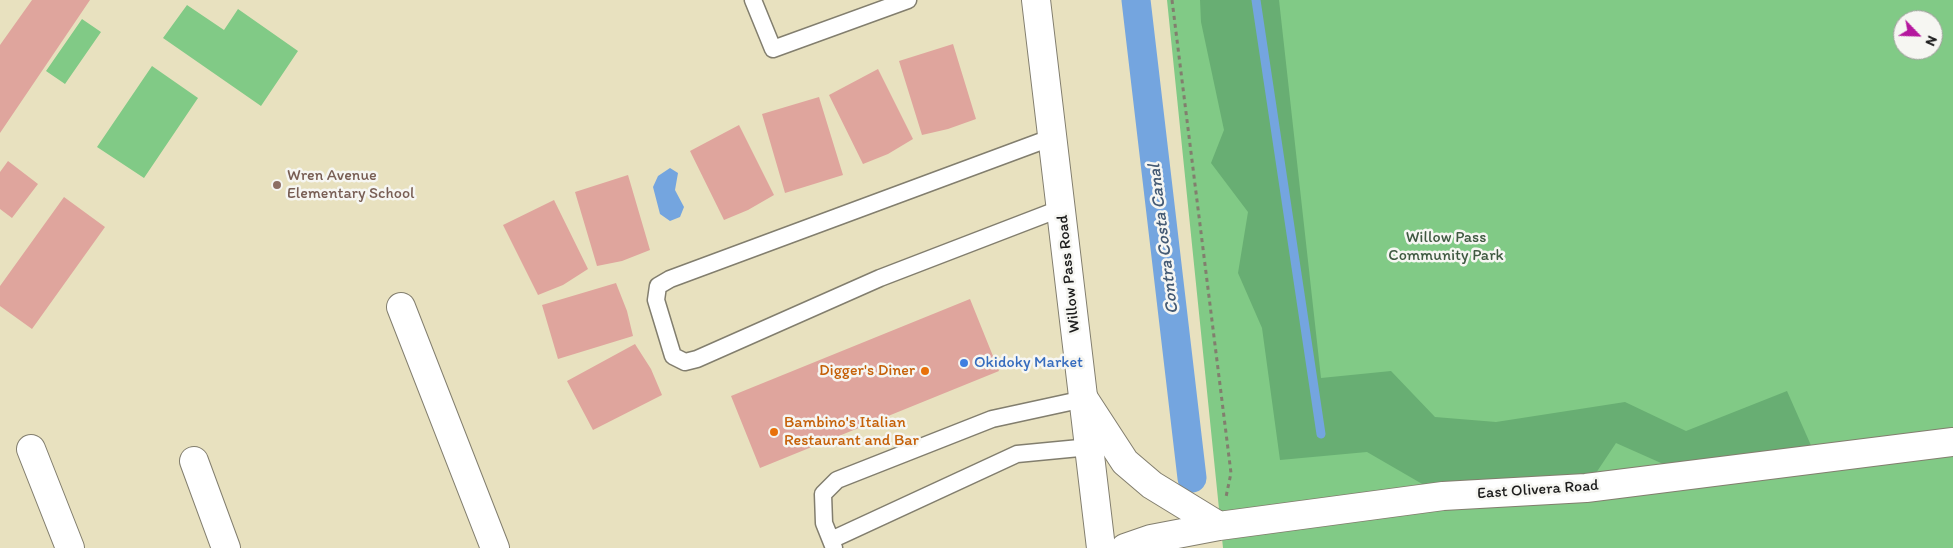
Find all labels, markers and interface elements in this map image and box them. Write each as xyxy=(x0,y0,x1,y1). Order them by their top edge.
north arrow xyxy=(1893,10,1943,60)
text: N xyxy=(1922,33,1941,49)
water label: Contra Costa Canal xyxy=(1144,163,1184,315)
place label: Wren Avenue Elementary School xyxy=(287,166,415,204)
marker: Wren Avenue Elementary School xyxy=(271,179,283,191)
street label: Willow Pass Road xyxy=(1053,214,1085,334)
park label: Willow Pass Community Park xyxy=(1388,228,1504,266)
place label: Okidoky Market xyxy=(974,353,1083,373)
marker: Okidoky Market xyxy=(958,357,970,369)
place label: Digger's Diner xyxy=(819,361,915,381)
marker: Digger's Diner xyxy=(919,365,931,377)
place label: Bambino's Italian Restaurant and Bar xyxy=(784,413,919,451)
marker: Bambino's Italian Restaurant and Bar xyxy=(768,426,780,438)
street label: East Olivera Road xyxy=(1477,476,1599,504)

